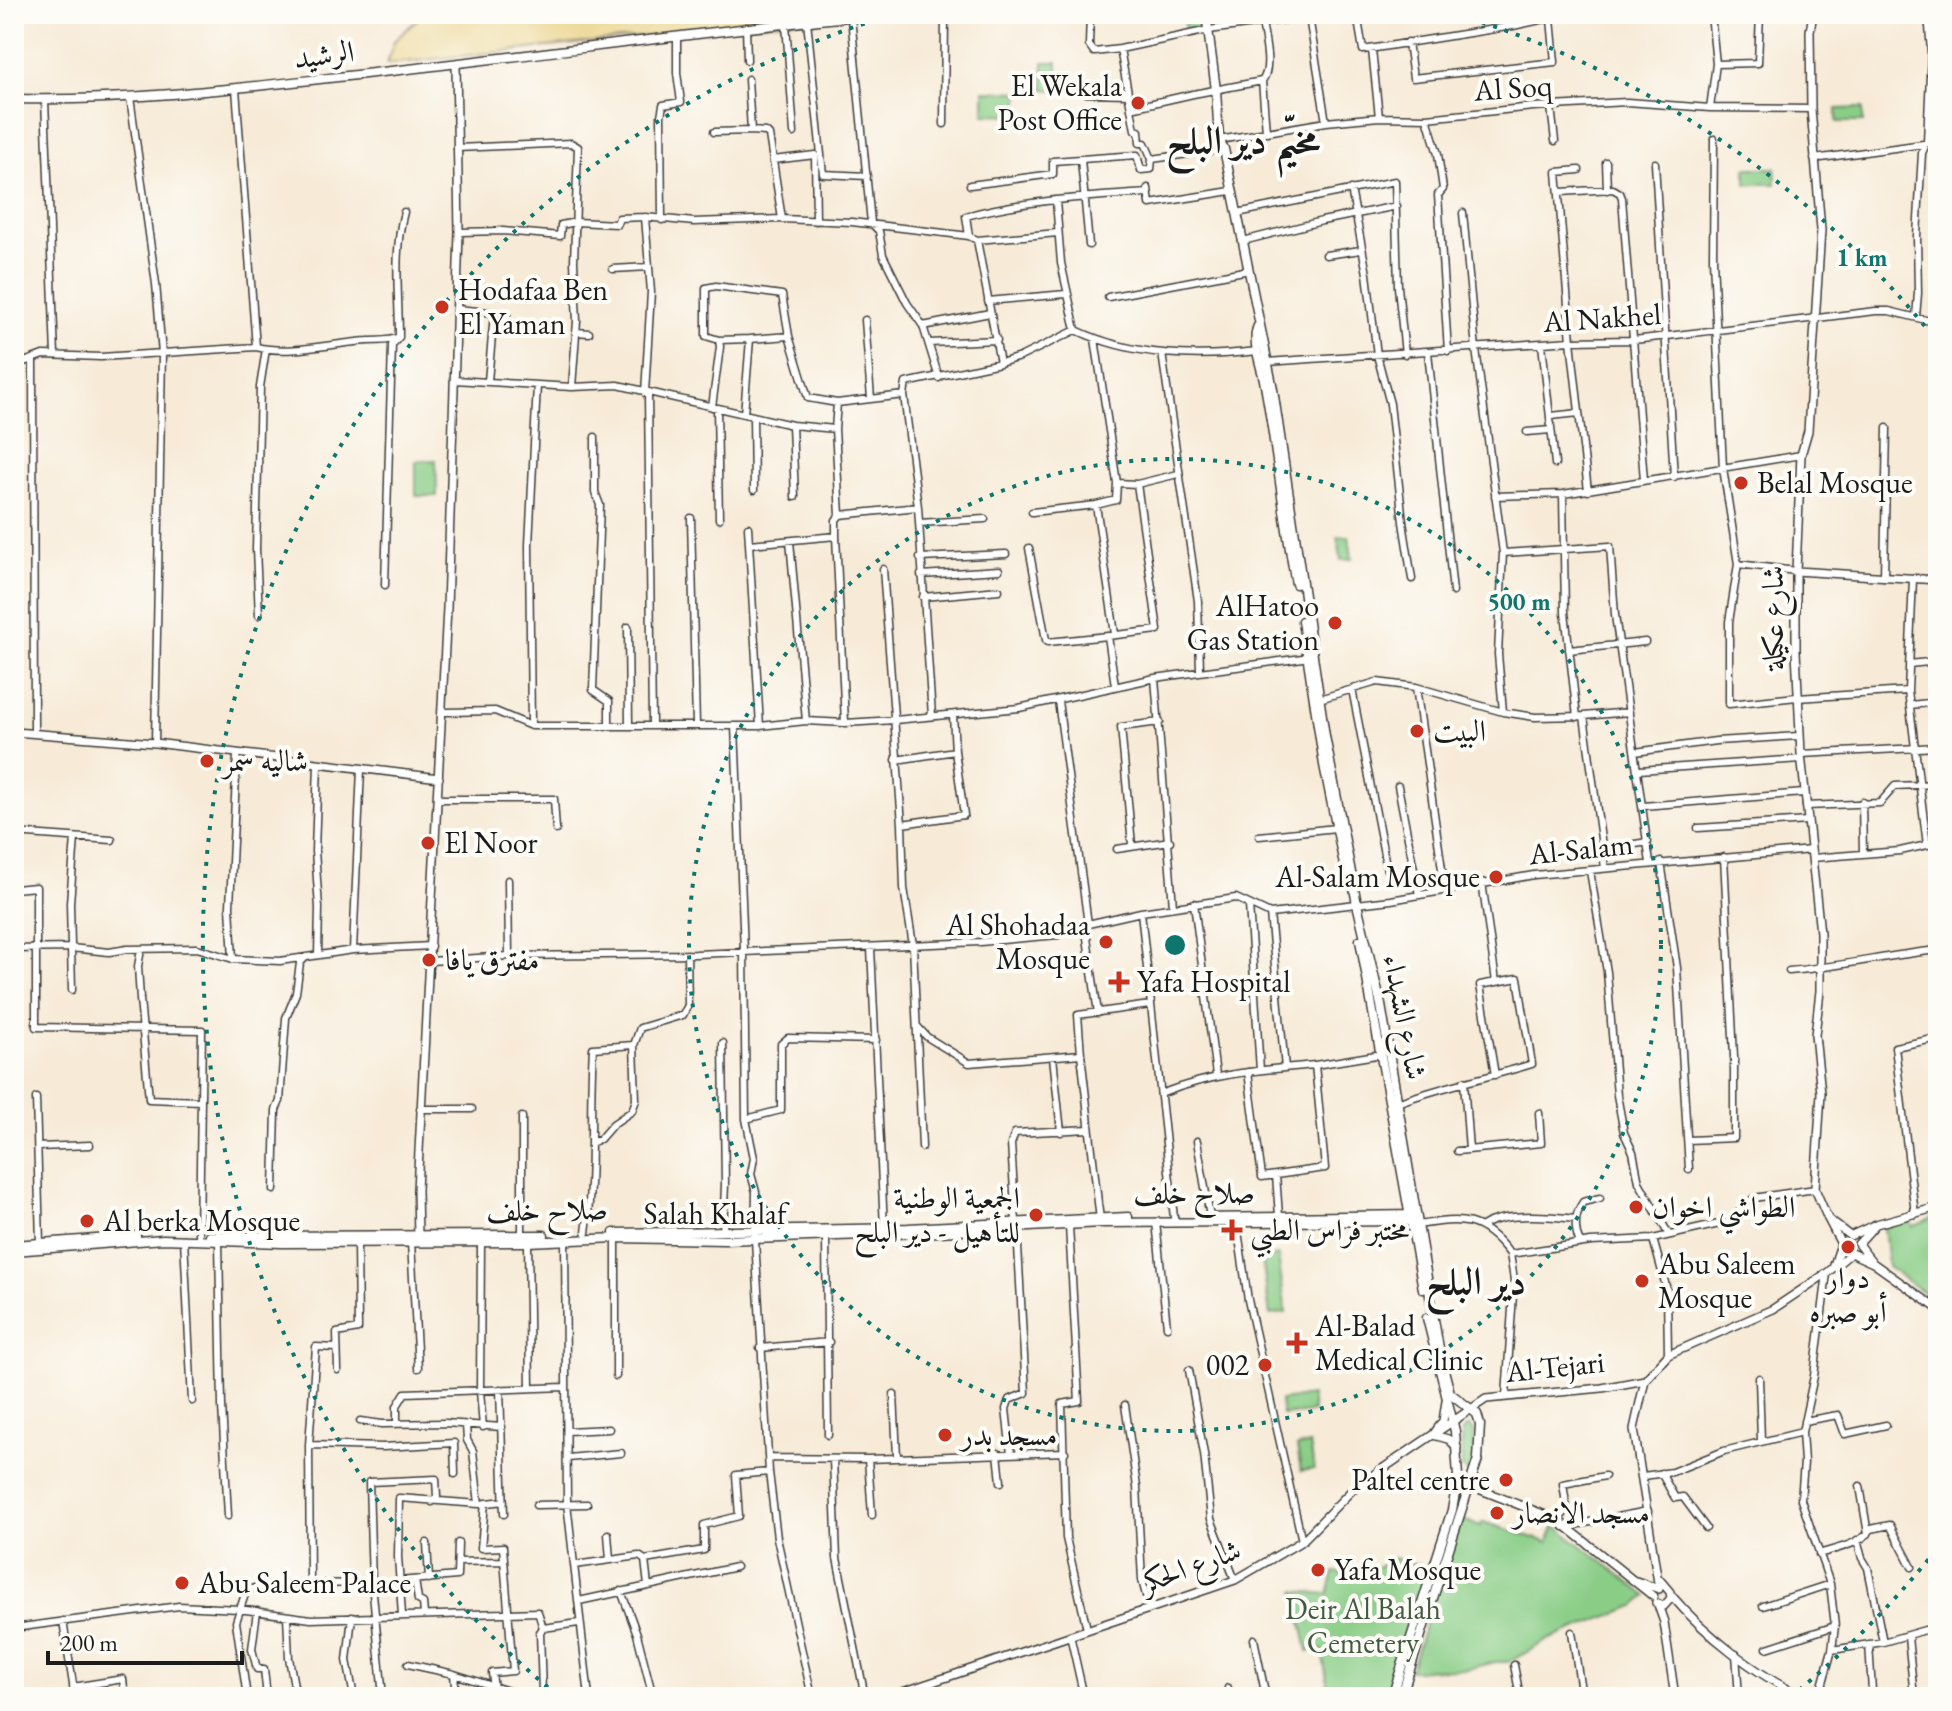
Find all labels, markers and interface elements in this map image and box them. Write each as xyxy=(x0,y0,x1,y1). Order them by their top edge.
street label: الرشيد xyxy=(292,31,356,78)
street label: Al Soq xyxy=(1471,65,1554,110)
place label: El Wekala Post Office xyxy=(998,66,1122,139)
marker: El Wekala Post Office xyxy=(1129,94,1147,112)
district label: مخيّم دير البلح xyxy=(1166,114,1321,178)
text: 1 km xyxy=(1837,242,1887,273)
place label: Hodafaa Ben El Yaman xyxy=(458,270,608,343)
street label: Al Nakhel xyxy=(1541,294,1662,341)
marker: Hodafaa Ben El Yaman xyxy=(433,298,451,316)
place label: Belal Mosque xyxy=(1757,463,1913,502)
marker: Belal Mosque xyxy=(1732,474,1750,492)
street label: شارع عكيلة xyxy=(1753,565,1798,673)
place label: AlHatoo Gas Station xyxy=(1187,586,1319,659)
text: 500 m xyxy=(1487,586,1551,617)
marker: AlHatoo Gas Station xyxy=(1326,614,1344,632)
place label: البيت xyxy=(1433,711,1486,750)
marker: البيت xyxy=(1408,722,1426,740)
place label: شاليه سمر xyxy=(220,741,308,780)
marker: شاليه سمر xyxy=(198,752,216,770)
place label: El Noor xyxy=(444,823,538,862)
street label: Al-Salam xyxy=(1526,824,1635,873)
marker: El Noor xyxy=(419,834,437,852)
place label: Al-Salam Mosque xyxy=(1274,857,1480,896)
marker: Al-Salam Mosque xyxy=(1487,868,1505,886)
place label: Al Shohadaa Mosque xyxy=(945,905,1090,978)
centre of rings xyxy=(1161,931,1189,959)
marker: Al Shohadaa Mosque xyxy=(1097,933,1115,951)
place label: مفترق يافا xyxy=(445,940,539,979)
marker: مفترق يافا xyxy=(420,951,438,969)
street label: شارع الشهداء xyxy=(1368,951,1437,1084)
place label: Yafa Hospital xyxy=(1137,962,1290,1001)
marker: Yafa Hospital xyxy=(1108,971,1130,993)
street label: صلاح خلف xyxy=(1133,1173,1255,1219)
place label: الجمعية الوطنية للتأهيل - دير البلح xyxy=(854,1178,1020,1259)
place label: الطواشي اخوان xyxy=(1652,1187,1796,1235)
street label: صلاح خلف xyxy=(486,1189,608,1237)
street label: Salah Khalaf xyxy=(643,1194,790,1233)
marker: الطواشي اخوان xyxy=(1627,1198,1645,1216)
place label: Al berka Mosque xyxy=(102,1201,300,1240)
marker: الجمعية الوطنية للتأهيل - دير البلح xyxy=(1027,1206,1045,1224)
place label: مختبر فراس الطبي xyxy=(1250,1210,1409,1258)
marker: Al berka Mosque xyxy=(78,1212,96,1230)
marker: مختبر فراس الطبي xyxy=(1221,1219,1243,1241)
marker: دوار أبو صبره xyxy=(1839,1238,1857,1256)
place label: Abu Saleem Mosque xyxy=(1657,1244,1796,1317)
district label: دير البلح xyxy=(1426,1256,1526,1316)
place label: دوار أبو صبره xyxy=(1809,1258,1887,1331)
marker: Abu Saleem Mosque xyxy=(1633,1272,1651,1290)
place label: Al-Balad Medical Clinic xyxy=(1314,1306,1484,1379)
marker: Al-Balad Medical Clinic xyxy=(1286,1332,1308,1354)
street label: Al-Tejari xyxy=(1503,1342,1606,1391)
place label: 002 xyxy=(1206,1345,1250,1384)
marker: 002 xyxy=(1256,1356,1274,1374)
place label: مسجد بدر xyxy=(958,1415,1057,1454)
marker: مسجد بدر xyxy=(936,1426,954,1444)
place label: Paltel centre xyxy=(1351,1460,1490,1499)
marker: Paltel centre xyxy=(1497,1471,1515,1489)
place label: مسجد الانصار xyxy=(1510,1493,1650,1532)
marker: مسجد الانصار xyxy=(1488,1504,1506,1522)
street label: شارع الحكر xyxy=(1133,1530,1248,1608)
place label: Yafa Mosque xyxy=(1334,1550,1481,1589)
marker: Yafa Mosque xyxy=(1309,1561,1327,1579)
place label: Abu Saleem Palace xyxy=(197,1563,411,1602)
marker: Abu Saleem Palace xyxy=(173,1574,191,1592)
park label: Deir Al Balah Cemetery xyxy=(1285,1589,1441,1662)
scale bar xyxy=(48,1615,242,1665)
text: 200 m xyxy=(60,1627,118,1658)

